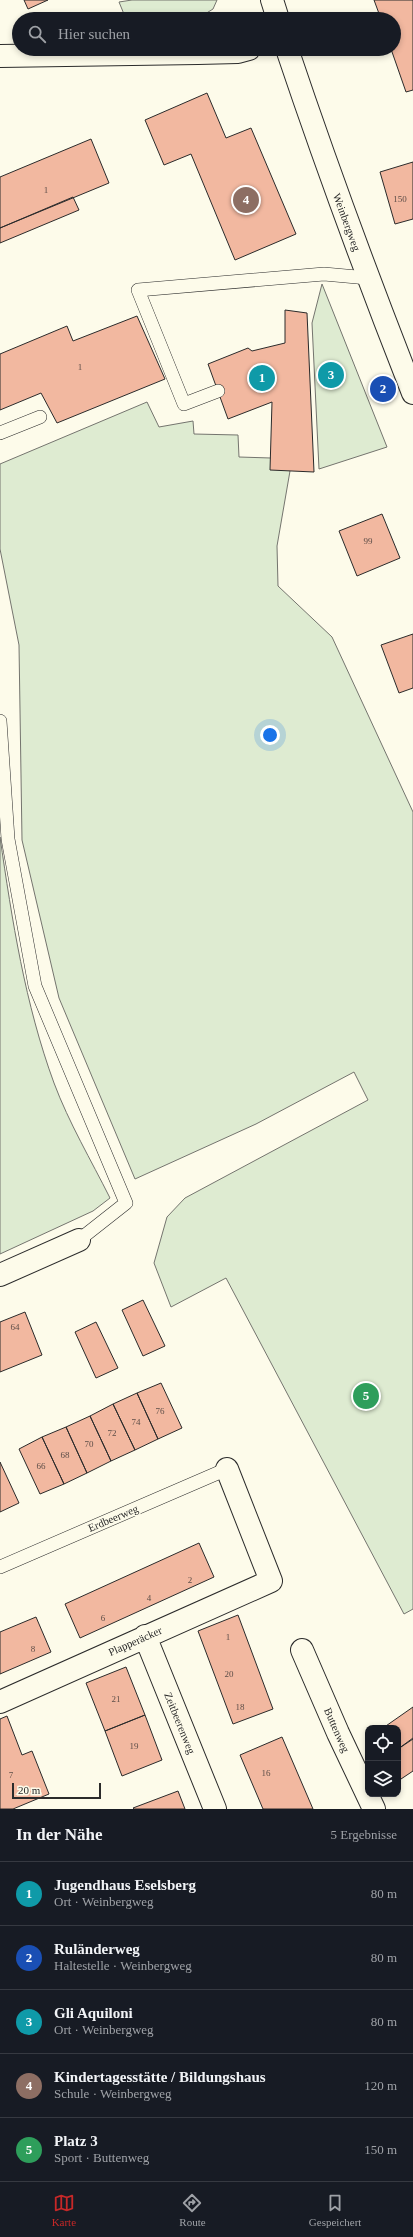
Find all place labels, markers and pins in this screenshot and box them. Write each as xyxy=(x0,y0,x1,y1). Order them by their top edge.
pin: 4 xyxy=(233,185,259,215)
pin: 3 xyxy=(318,360,344,390)
pin: 1 xyxy=(249,363,275,393)
pin: 2 xyxy=(370,374,396,404)
pin: 5 xyxy=(353,1381,379,1411)

